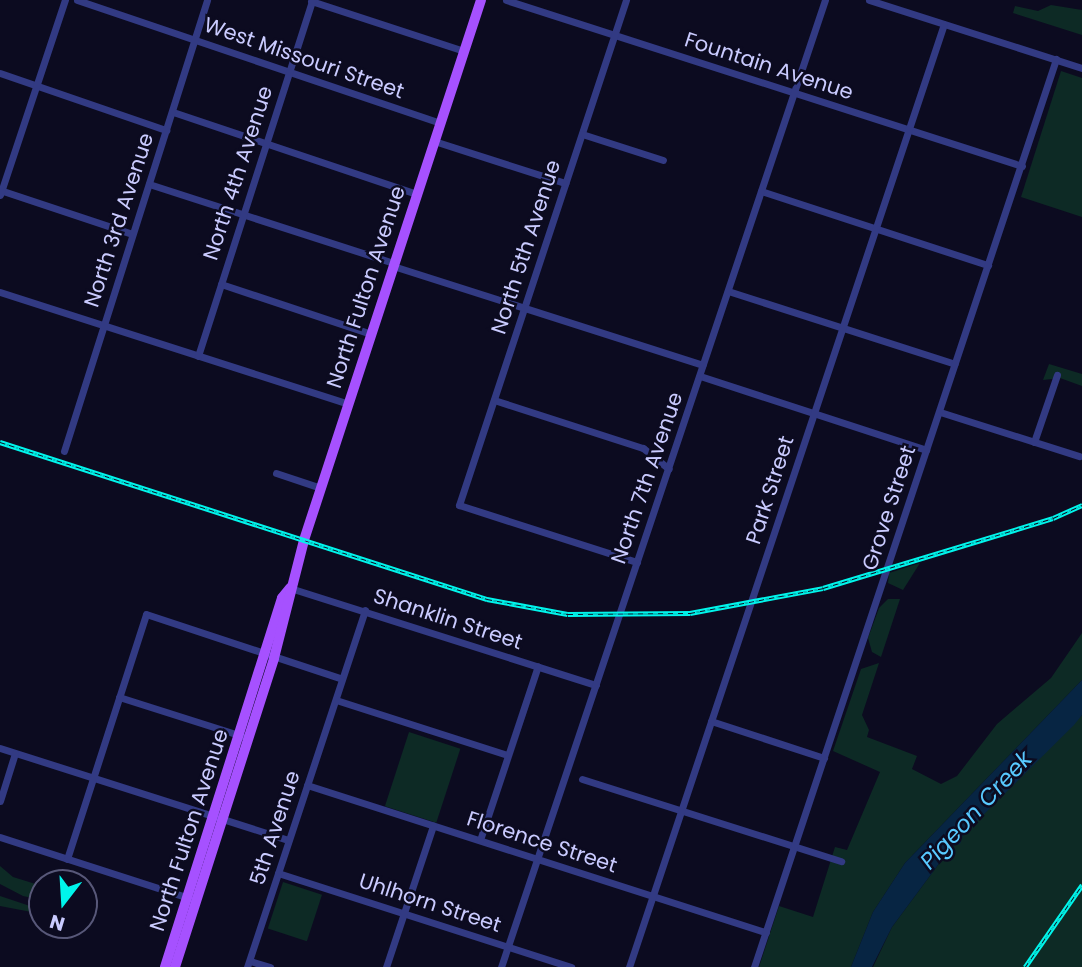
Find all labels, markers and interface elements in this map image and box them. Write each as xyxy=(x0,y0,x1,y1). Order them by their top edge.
street label: West Missouri Street xyxy=(201,12,407,104)
street label: Fountain Avenue xyxy=(682,27,856,105)
street label: North 4th Avenue xyxy=(198,83,278,263)
street label: North 3rd Avenue xyxy=(79,130,159,310)
street label: North 5th Avenue xyxy=(486,157,566,337)
street label: North Fulton Avenue xyxy=(321,183,411,391)
street label: North 7th Avenue xyxy=(606,389,688,567)
street label: Park Street xyxy=(741,433,799,547)
street label: Grove Street xyxy=(857,443,921,573)
street label: Shanklin Street xyxy=(370,583,526,655)
street label: North Fulton Avenue xyxy=(144,726,234,934)
water label: Pigeon Creek xyxy=(914,745,1038,875)
street label: 5th Avenue xyxy=(245,768,305,888)
street label: Florence Street xyxy=(464,806,620,878)
street label: Uhlhorn Street xyxy=(356,868,504,938)
north arrow xyxy=(28,869,98,939)
text: N xyxy=(47,908,68,938)

